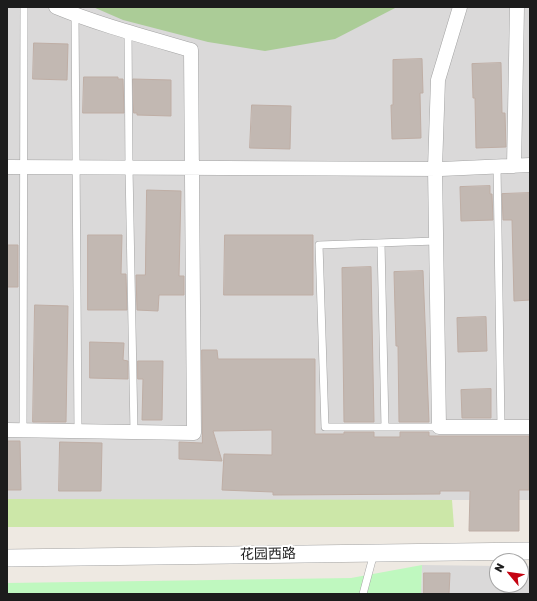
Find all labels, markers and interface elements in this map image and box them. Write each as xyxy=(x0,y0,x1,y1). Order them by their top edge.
street label: 花园西路 xyxy=(240,545,296,563)
north arrow xyxy=(489,553,529,593)
text: N xyxy=(491,561,507,574)

